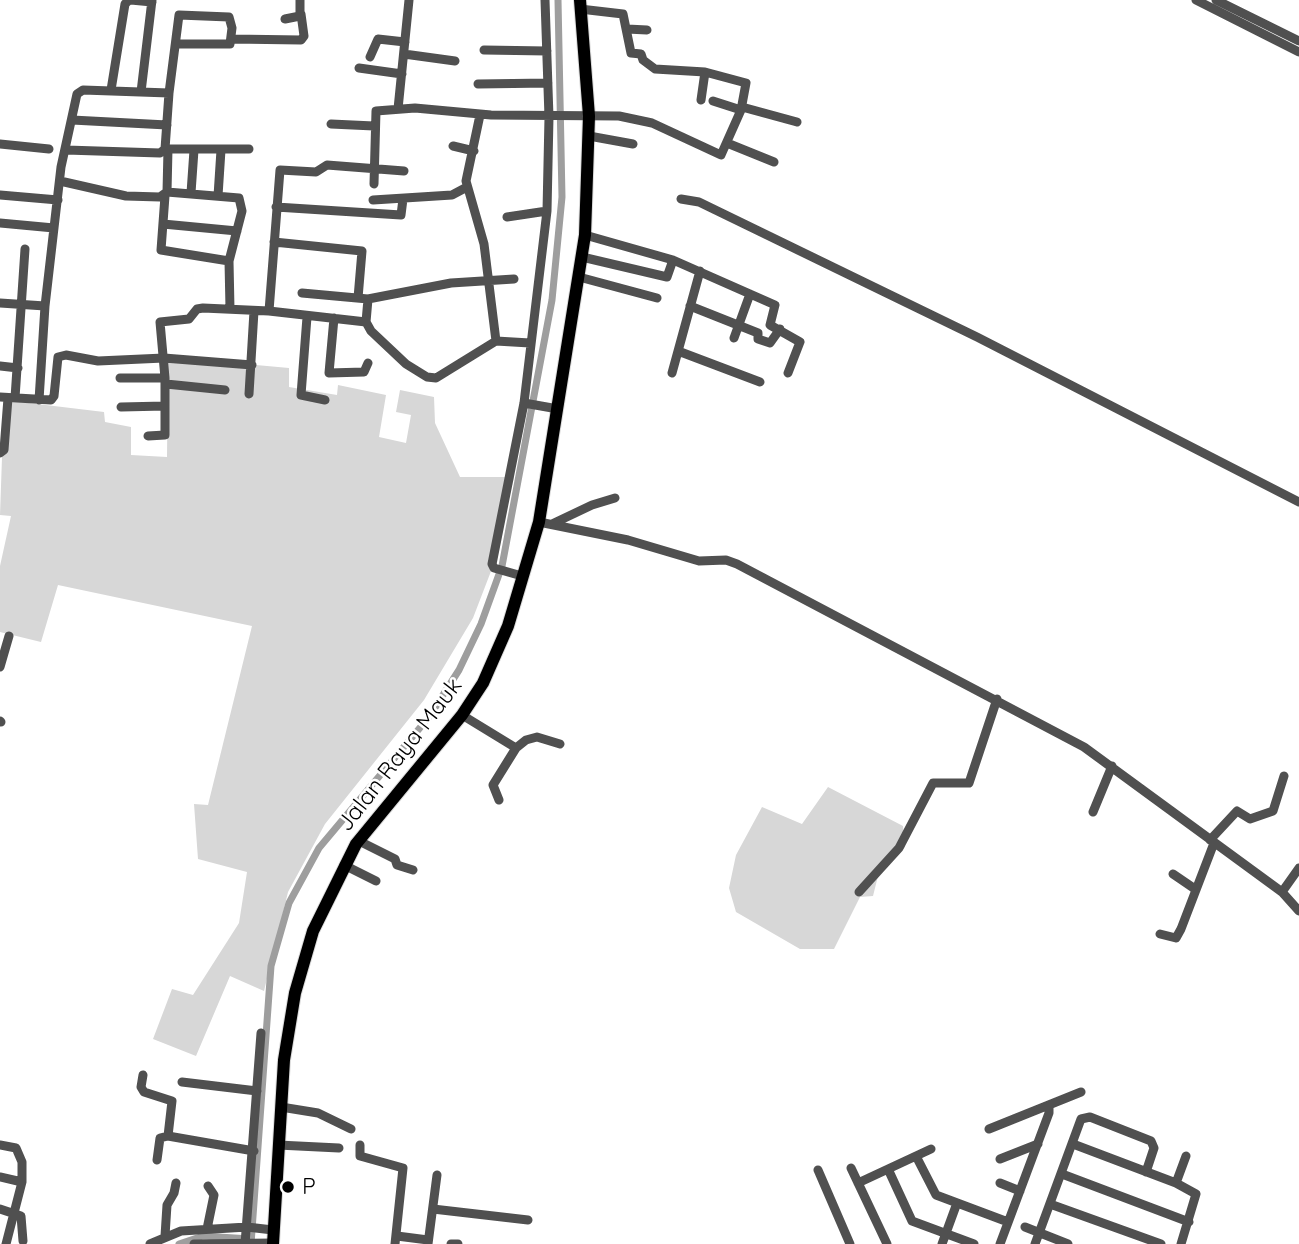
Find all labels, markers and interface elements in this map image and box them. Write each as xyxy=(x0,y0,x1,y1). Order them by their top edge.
street label: Jalan Raya Mauk xyxy=(332,673,468,837)
place label: P xyxy=(302,1173,316,1201)
marker: P xyxy=(280,1179,296,1195)

